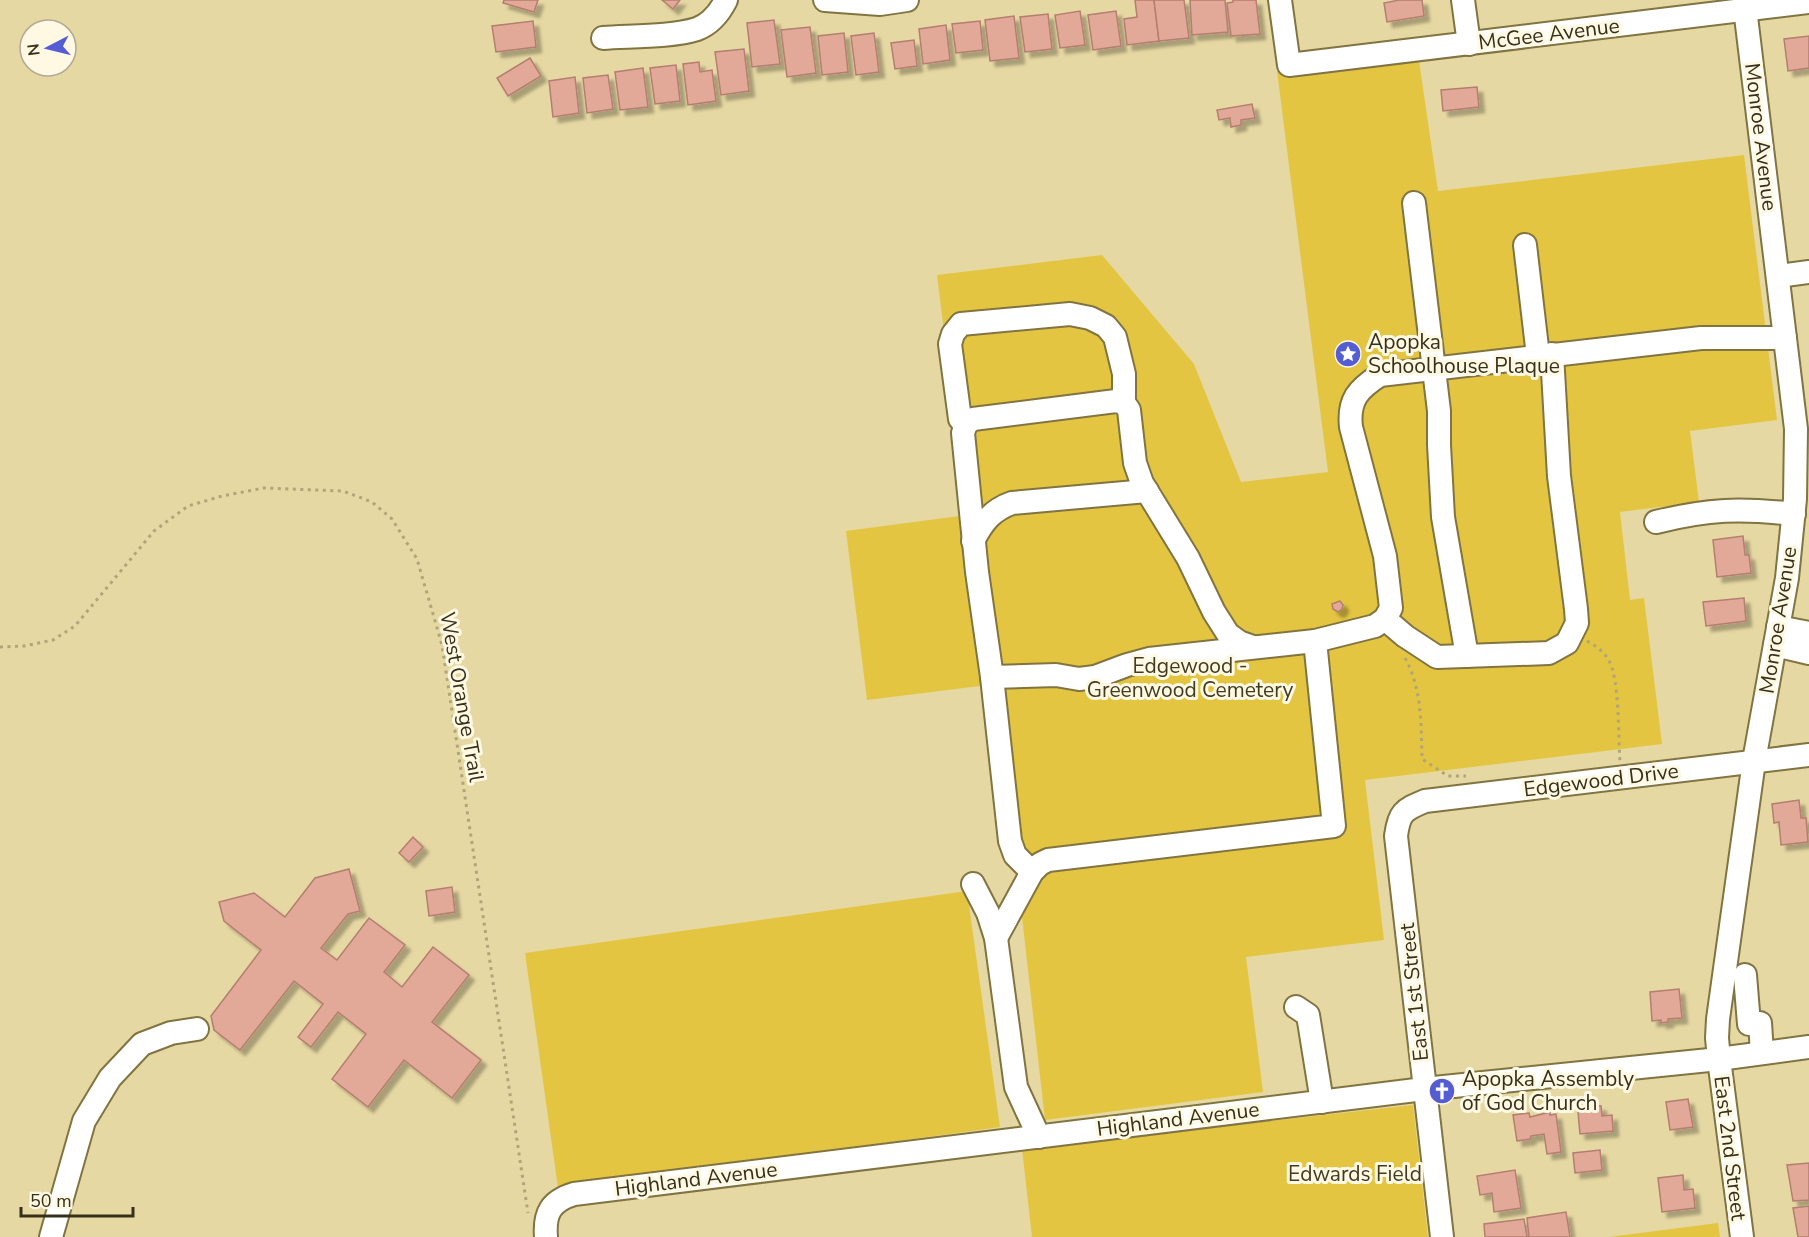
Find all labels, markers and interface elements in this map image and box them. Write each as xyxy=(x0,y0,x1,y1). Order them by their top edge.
street label: McGee Avenue xyxy=(1477,11,1621,57)
north arrow xyxy=(18,18,78,78)
text: N xyxy=(22,42,46,57)
street label: Monroe Avenue xyxy=(1738,62,1784,212)
place label: Apopka Schoolhouse Plaque xyxy=(1368,328,1560,380)
place icon: Apopka Schoolhouse Plaque xyxy=(1333,339,1363,369)
street label: Monroe Avenue xyxy=(1753,544,1803,696)
street label: West Orange Trail xyxy=(433,610,491,785)
park label: Edgewood - Greenwood Cemetery xyxy=(1087,652,1293,704)
street label: Edgewood Drive xyxy=(1522,757,1680,803)
street label: East 1st Street xyxy=(1393,921,1435,1062)
place label: Apopka Assembly of God Church xyxy=(1462,1065,1634,1117)
street label: East 2nd Street xyxy=(1707,1074,1753,1223)
church icon: Apopka Assembly of God Church xyxy=(1427,1076,1457,1106)
street label: Highland Avenue xyxy=(1095,1095,1261,1143)
street label: Highland Avenue xyxy=(613,1155,779,1203)
park label: Edwards Field xyxy=(1288,1160,1422,1188)
scale bar xyxy=(21,1180,134,1218)
text: 50 m xyxy=(30,1189,72,1213)

